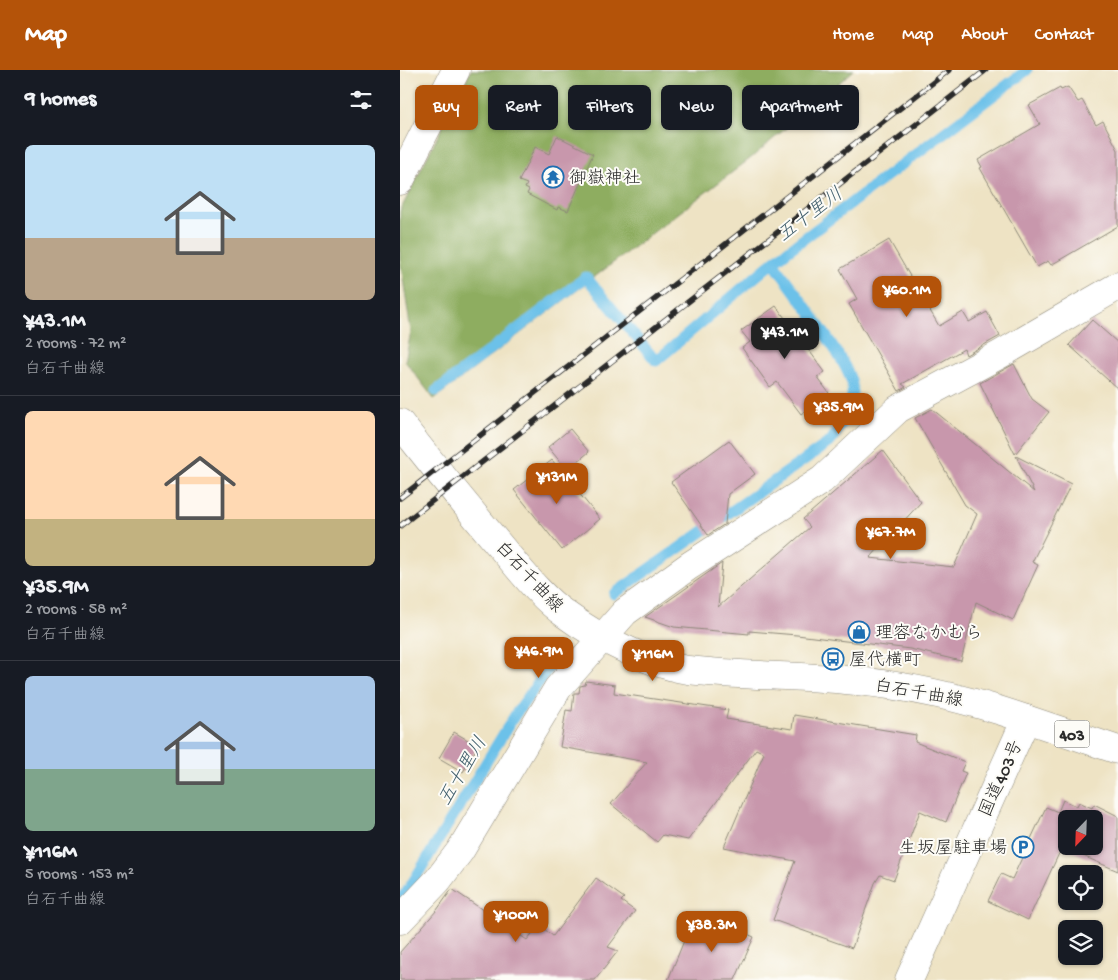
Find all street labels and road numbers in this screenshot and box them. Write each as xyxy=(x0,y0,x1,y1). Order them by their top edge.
street label: 白石千曲線 xyxy=(490,537,567,618)
street label: 白石千曲線 xyxy=(872,675,965,713)
road number: 403 xyxy=(1054,721,1090,748)
street label: 国道403号 xyxy=(975,737,1029,821)

